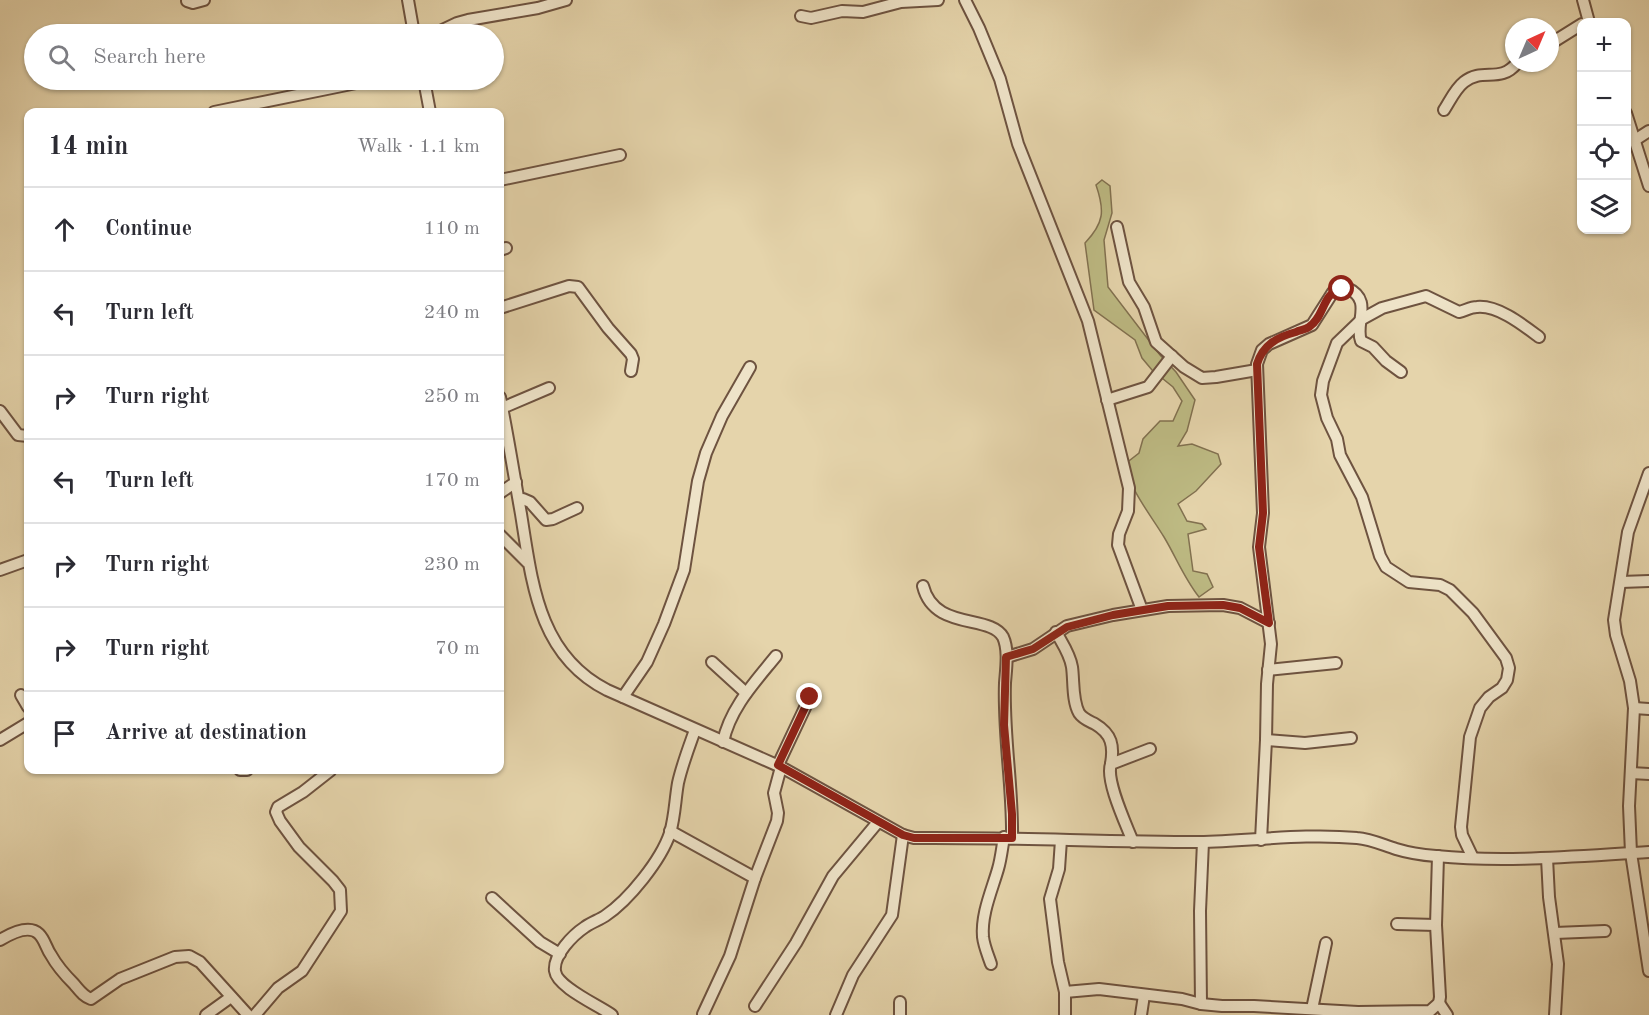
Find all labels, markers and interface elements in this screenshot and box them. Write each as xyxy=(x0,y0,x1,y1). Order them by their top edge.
north arrow xyxy=(1505,18,1559,72)
map controls xyxy=(1577,18,1631,234)
button: + xyxy=(1577,18,1631,72)
search box xyxy=(24,24,504,90)
icon: search xyxy=(45,41,78,74)
text: Search here xyxy=(93,46,206,68)
button: − xyxy=(1577,72,1631,126)
button: locate xyxy=(1577,126,1631,180)
text: 14 min xyxy=(48,134,128,160)
text: Walk · 1.1 km xyxy=(357,137,480,157)
button: layers xyxy=(1577,180,1631,234)
icon: ahead xyxy=(48,213,81,246)
text: Continue xyxy=(105,218,192,240)
text: 110 m xyxy=(424,219,480,239)
route start xyxy=(1328,275,1354,301)
icon: left xyxy=(48,297,81,330)
text: Turn left xyxy=(105,302,194,324)
text: 240 m xyxy=(424,303,480,323)
icon: right xyxy=(48,381,81,414)
text: Turn right xyxy=(105,386,209,408)
text: 250 m xyxy=(424,387,480,407)
icon: left xyxy=(48,465,81,498)
text: Turn left xyxy=(105,470,194,492)
text: 170 m xyxy=(424,471,480,491)
icon: right xyxy=(48,549,81,582)
text: Turn right xyxy=(105,554,209,576)
text: 230 m xyxy=(424,555,480,575)
icon: right xyxy=(48,633,81,666)
text: Turn right xyxy=(105,638,209,660)
text: 70 m xyxy=(435,639,480,659)
route end xyxy=(796,683,822,709)
icon: arrive xyxy=(48,717,81,750)
text: Arrive at destination xyxy=(105,722,307,744)

